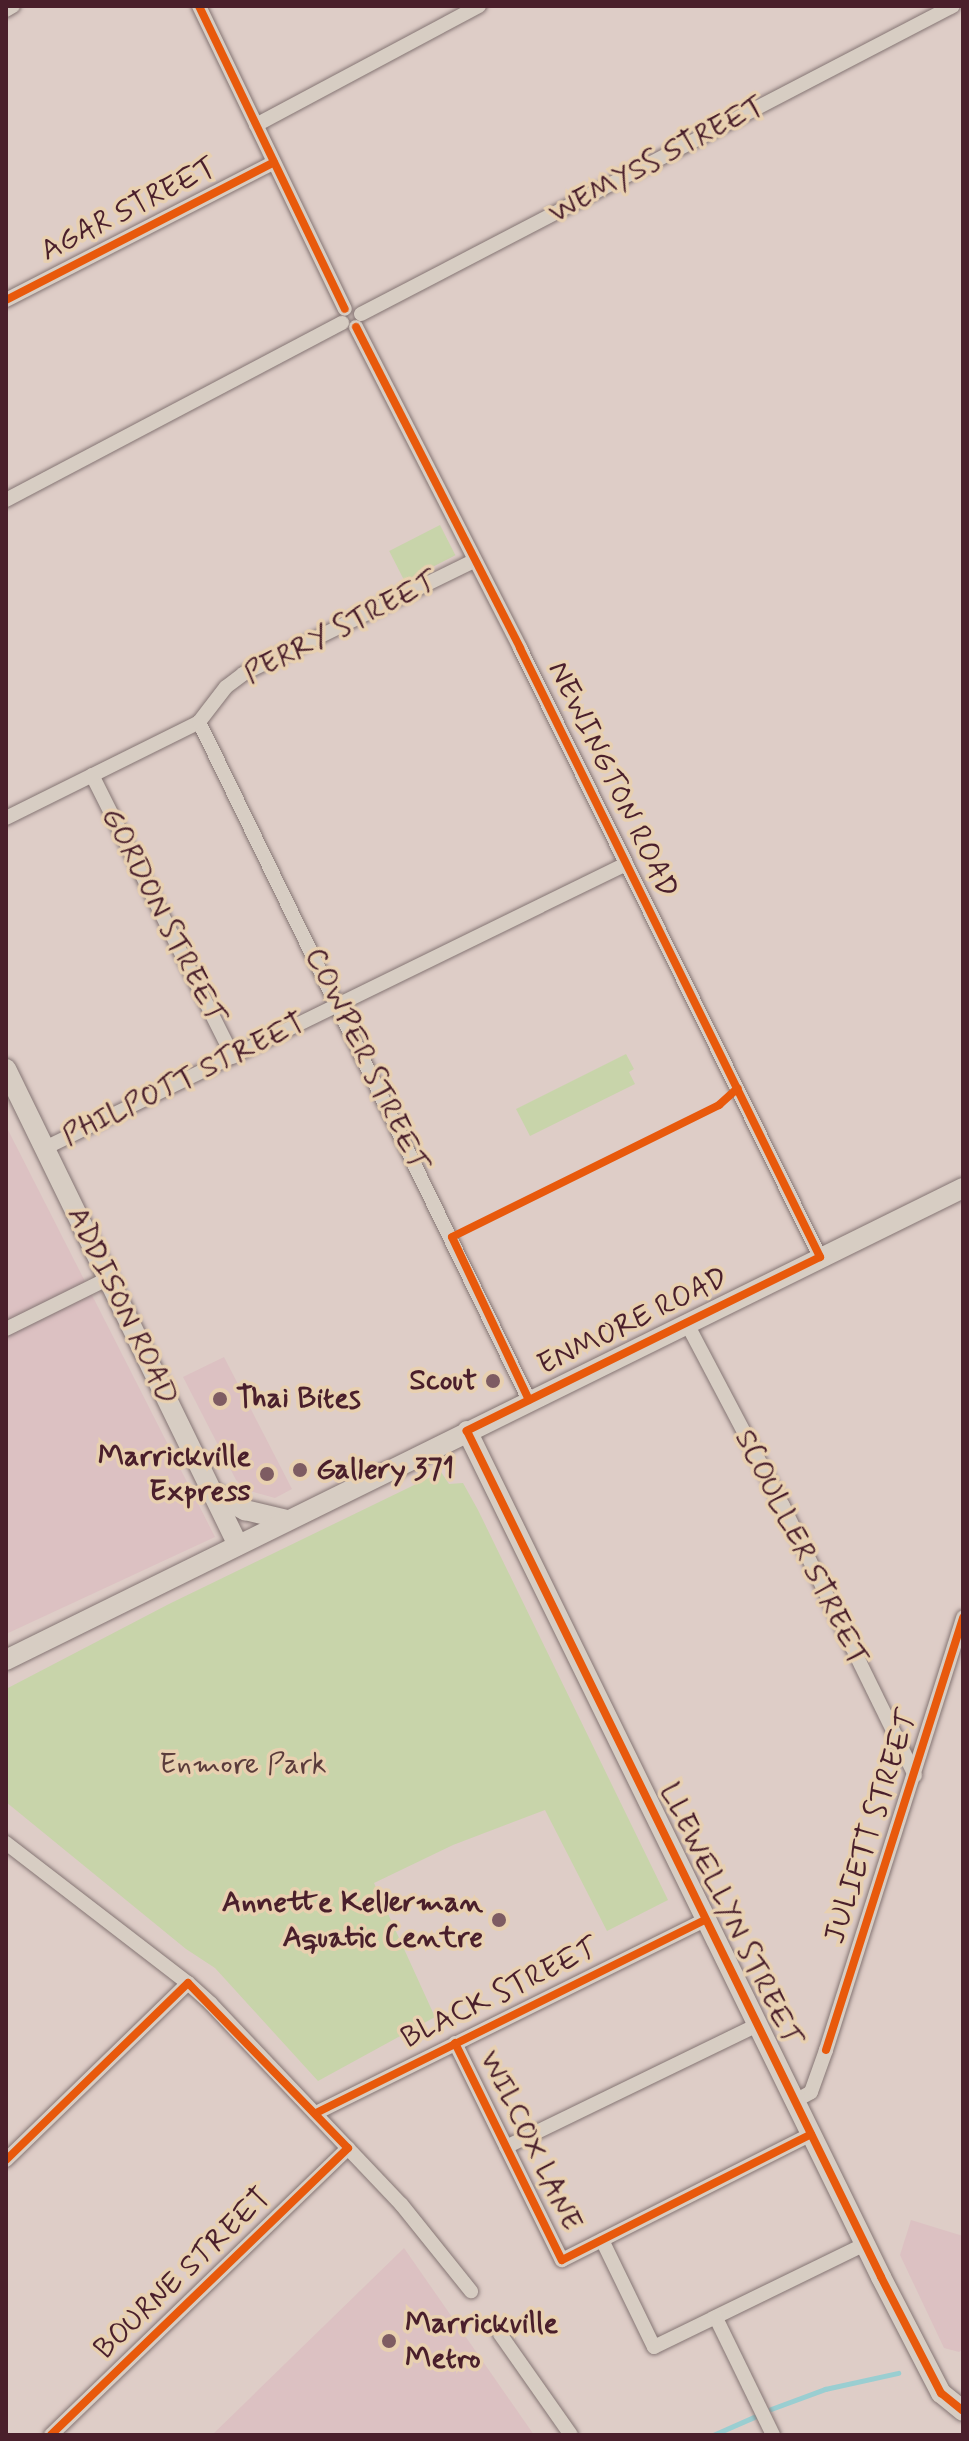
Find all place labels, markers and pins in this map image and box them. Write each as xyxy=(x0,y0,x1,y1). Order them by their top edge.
place label: Scout xyxy=(409,1363,477,1399)
marker: Scout xyxy=(484,1372,502,1390)
place label: Thai Bites xyxy=(236,1381,360,1417)
marker: Thai Bites xyxy=(211,1390,229,1408)
place label: Marrickville Express xyxy=(98,1439,251,1510)
place label: Gallery 371 xyxy=(316,1452,454,1488)
marker: Gallery 371 xyxy=(291,1461,309,1479)
marker: Marrickville Express xyxy=(258,1465,276,1483)
place label: Annette Kellerman Aquatic Centre xyxy=(218,1885,483,1956)
marker: Annette Kellerman Aquatic Centre xyxy=(490,1911,508,1929)
place label: Marrickville Metro xyxy=(405,2306,558,2376)
marker: Marrickville Metro xyxy=(380,2332,398,2350)

